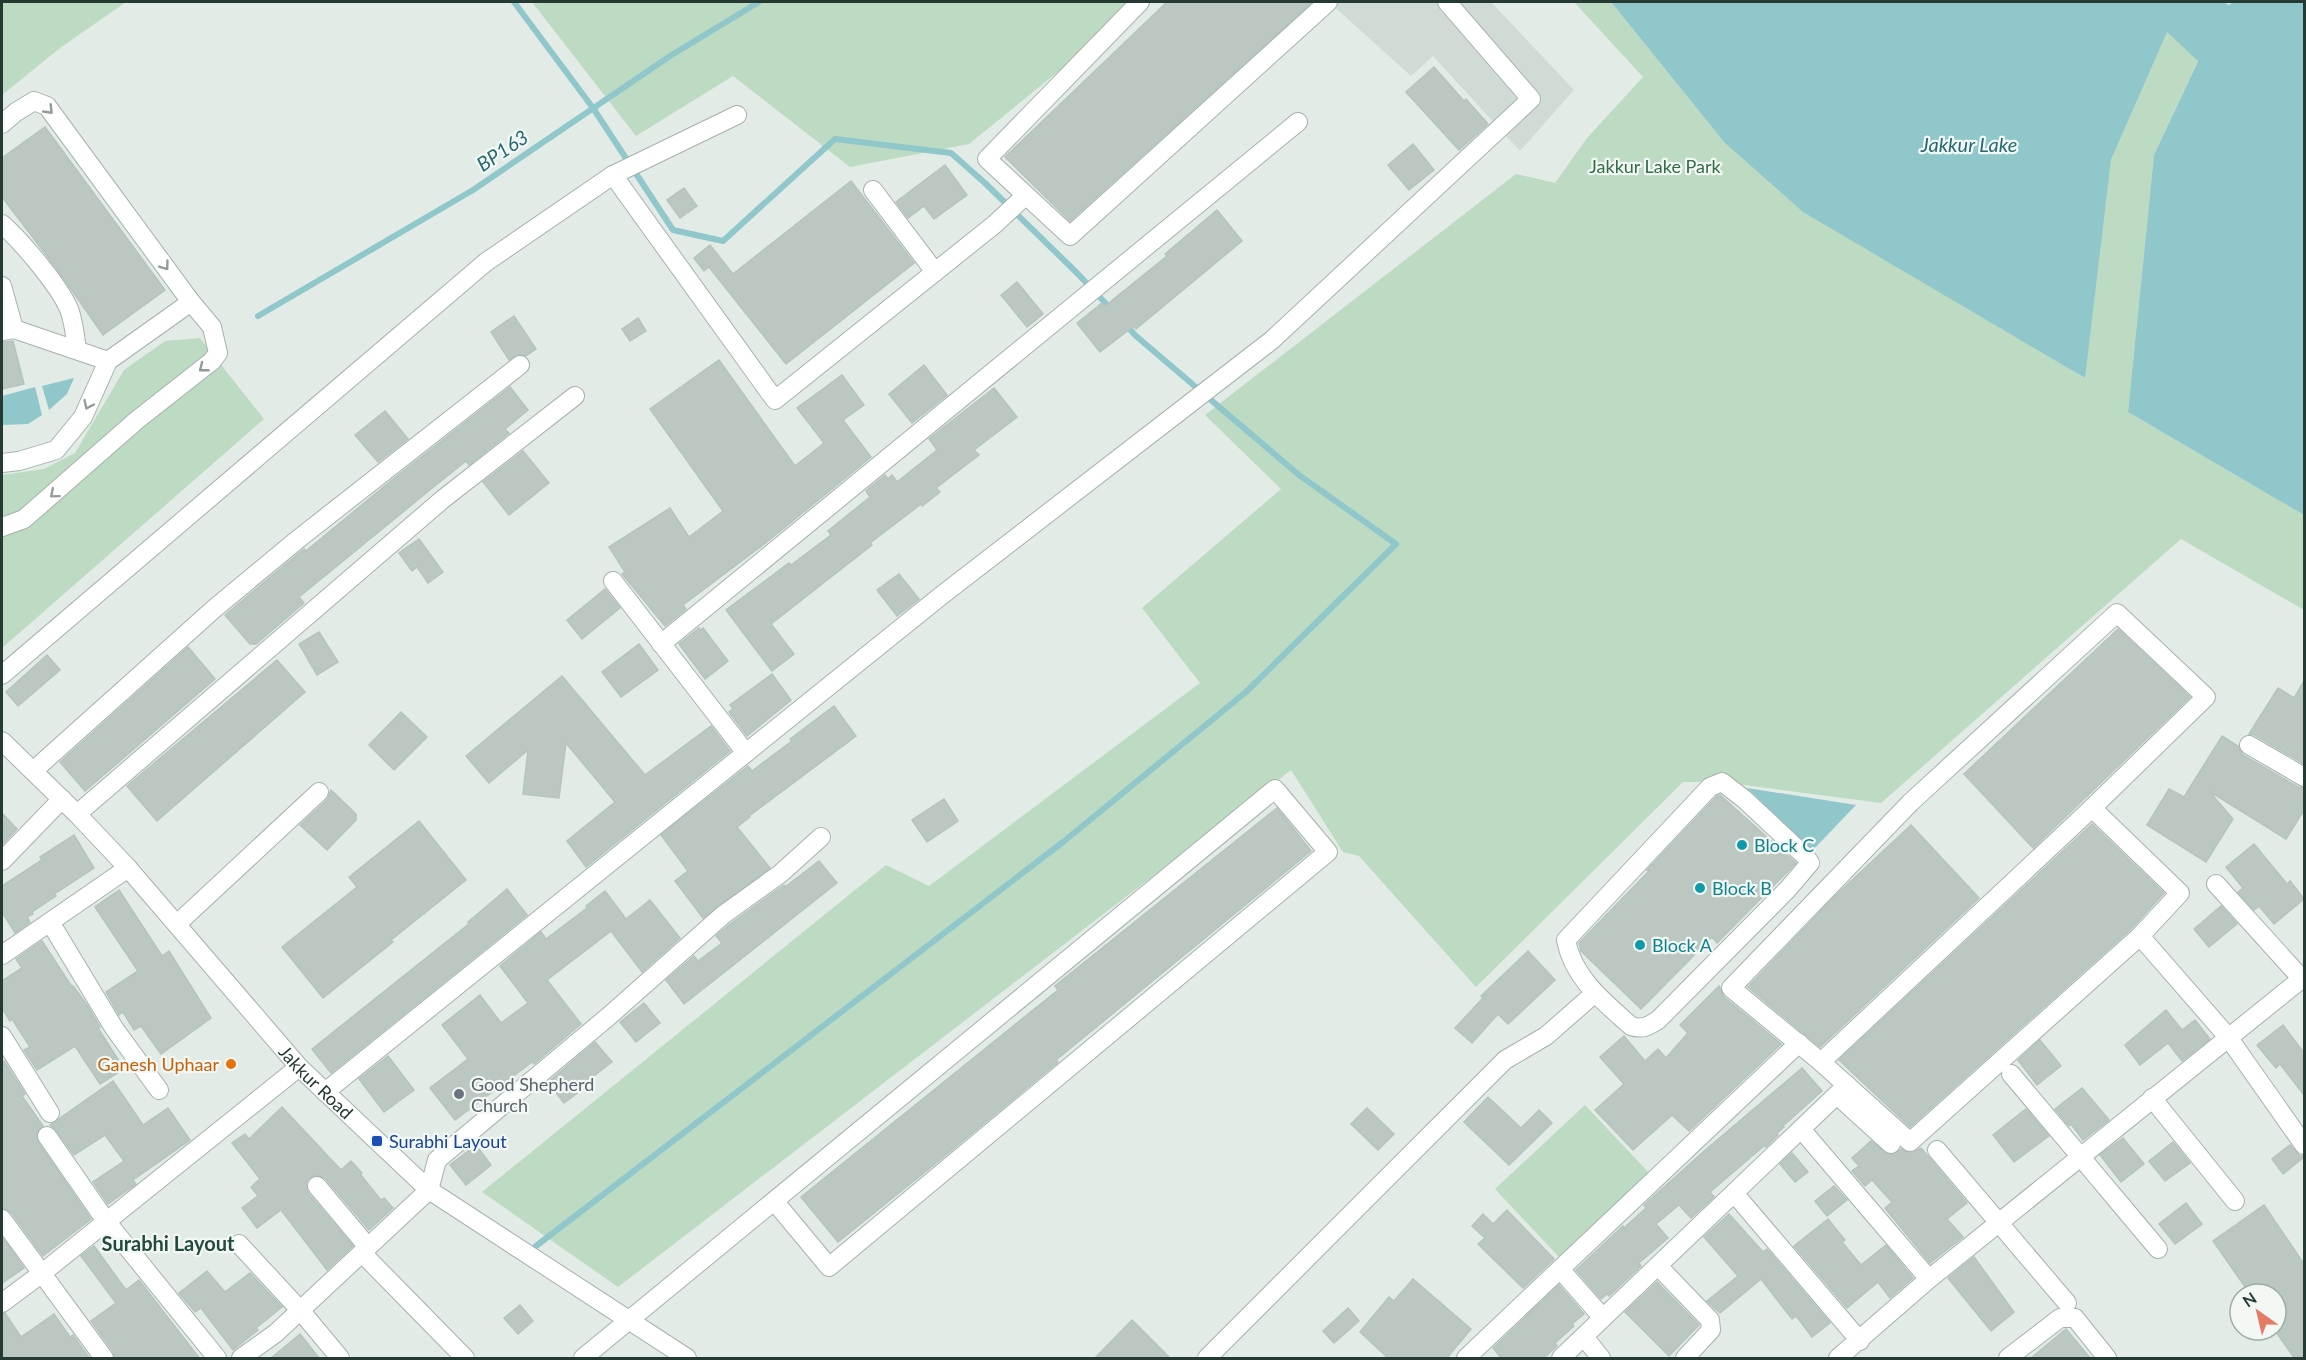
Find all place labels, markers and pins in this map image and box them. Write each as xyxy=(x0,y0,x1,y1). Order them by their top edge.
place label: Block C xyxy=(1754,834,1814,856)
marker: Block C xyxy=(1735,838,1749,852)
place label: Block B xyxy=(1712,877,1772,899)
marker: Block B xyxy=(1693,881,1707,895)
place label: Block A xyxy=(1652,934,1713,956)
marker: Block A xyxy=(1633,938,1647,952)
place label: Ganesh Uphaar xyxy=(97,1053,219,1075)
marker: Ganesh Uphaar xyxy=(224,1057,238,1071)
place label: Good Shepherd Church xyxy=(471,1073,594,1116)
marker: Good Shepherd Church xyxy=(452,1087,466,1101)
place label: Surabhi Layout xyxy=(389,1130,507,1152)
marker: Surabhi Layout xyxy=(370,1134,384,1148)

